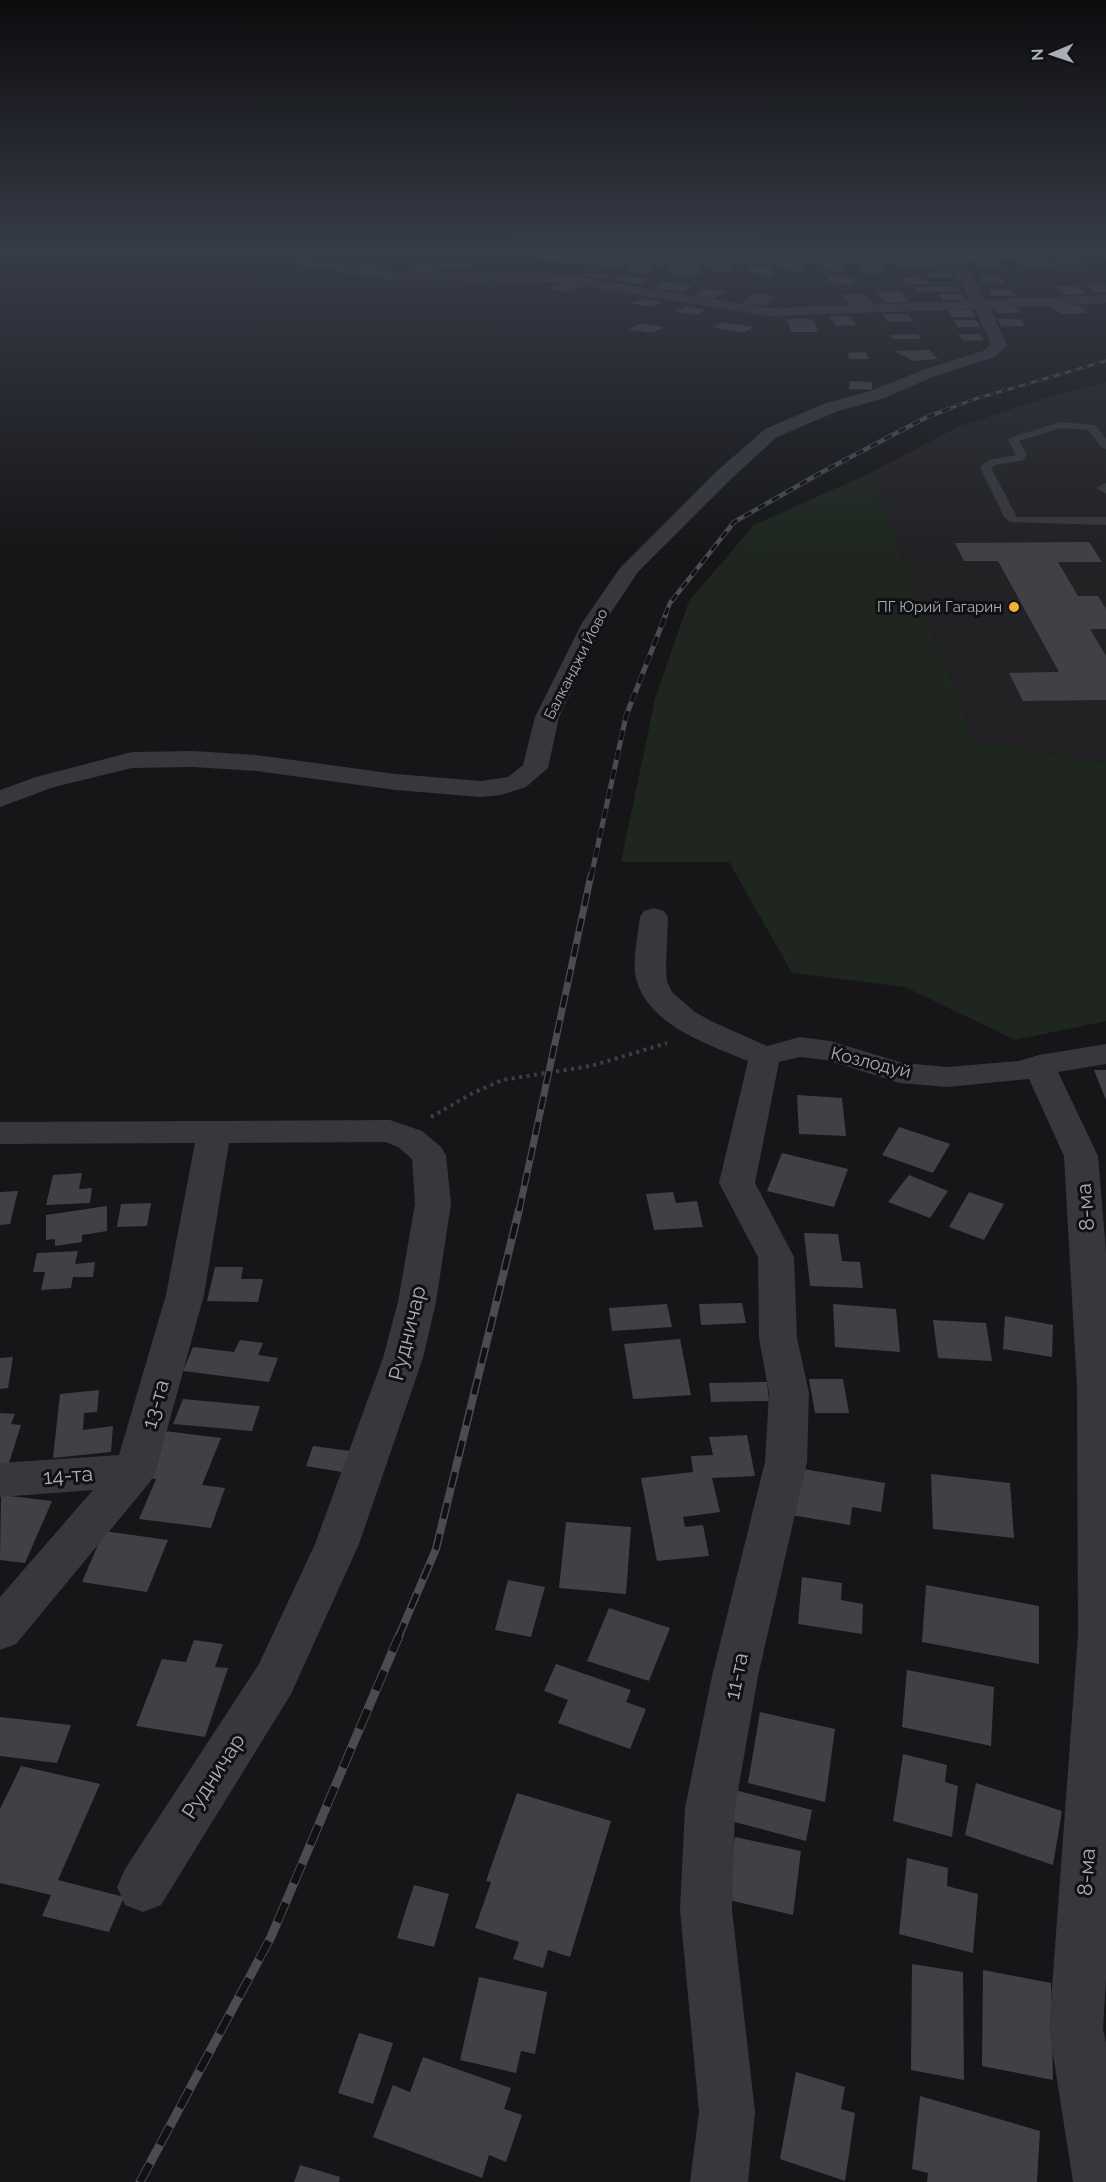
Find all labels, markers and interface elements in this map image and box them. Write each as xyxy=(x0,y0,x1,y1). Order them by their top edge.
north arrow xyxy=(1022,24,1082,84)
text: N xyxy=(1028,48,1047,61)
place label: ПГ Юрий Гагарин xyxy=(877,598,1002,616)
marker: ПГ Юрий Гагарин xyxy=(1007,600,1021,614)
street label: Балканджи Йово xyxy=(540,606,612,722)
street label: Козлодуй xyxy=(829,1042,913,1082)
street label: 8-ма xyxy=(1071,1182,1099,1232)
street label: Рудничар xyxy=(383,1283,431,1383)
street label: 13-та xyxy=(136,1377,174,1431)
street label: 14-та xyxy=(42,1461,94,1489)
street label: 11-та xyxy=(719,1650,753,1702)
street label: Рудничар xyxy=(176,1729,250,1823)
street label: 8-ма xyxy=(1072,1847,1100,1897)

